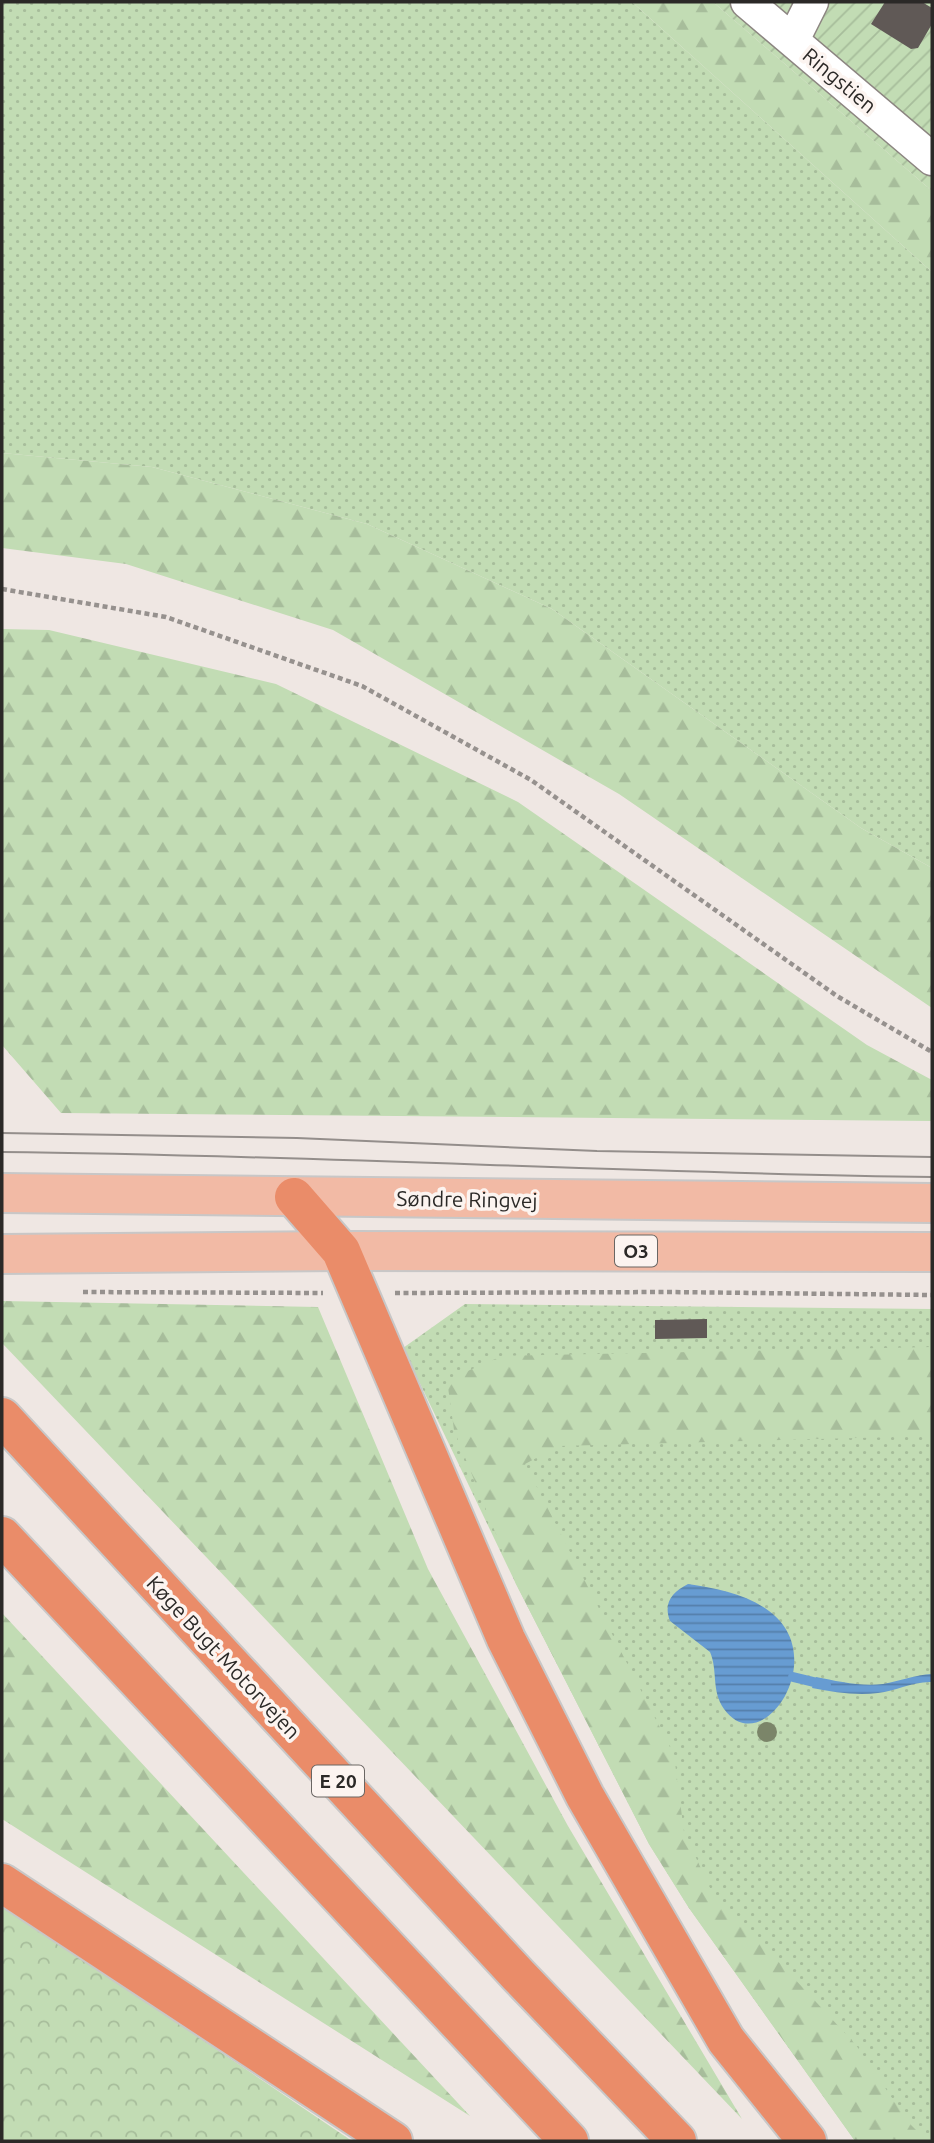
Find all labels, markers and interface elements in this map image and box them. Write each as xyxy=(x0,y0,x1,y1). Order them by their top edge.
street label: Ringstien xyxy=(798,42,882,118)
street label: Søndre Ringvej xyxy=(396,1186,538,1212)
road number: O3 xyxy=(615,1236,657,1266)
street label: Køge Bugt Motorvejen xyxy=(142,1571,306,1743)
road number: E 20 xyxy=(312,1765,364,1796)

